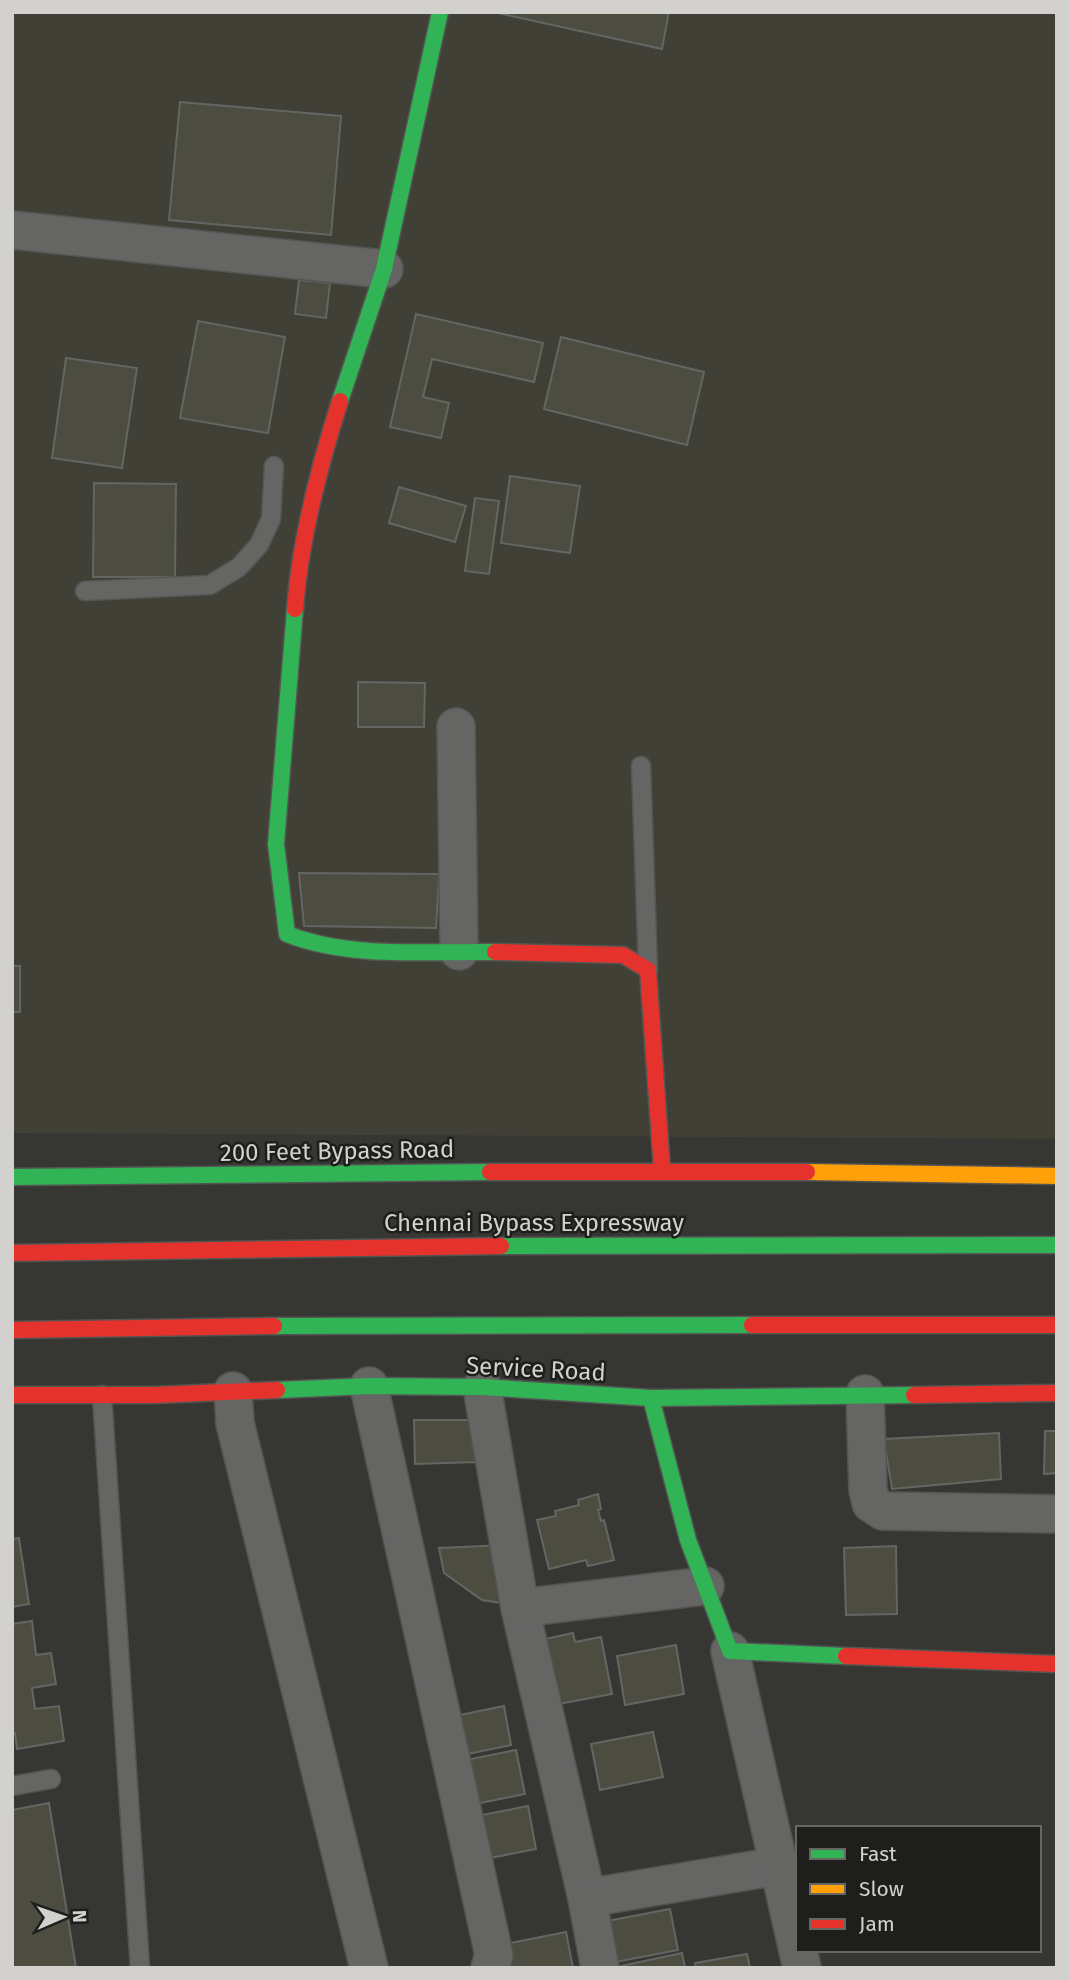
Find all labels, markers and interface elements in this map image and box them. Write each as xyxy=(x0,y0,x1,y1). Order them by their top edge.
street label: 200 Feet Bypass Road xyxy=(220,1135,454,1167)
street label: Chennai Bypass Expressway xyxy=(384,1209,684,1237)
street label: Service Road xyxy=(465,1351,607,1387)
legend xyxy=(796,1826,1041,1952)
text: Fast xyxy=(859,1841,897,1867)
text: Slow xyxy=(859,1876,904,1902)
north arrow xyxy=(28,1882,98,1952)
text: N xyxy=(68,1910,91,1923)
text: Jam xyxy=(859,1911,895,1937)

